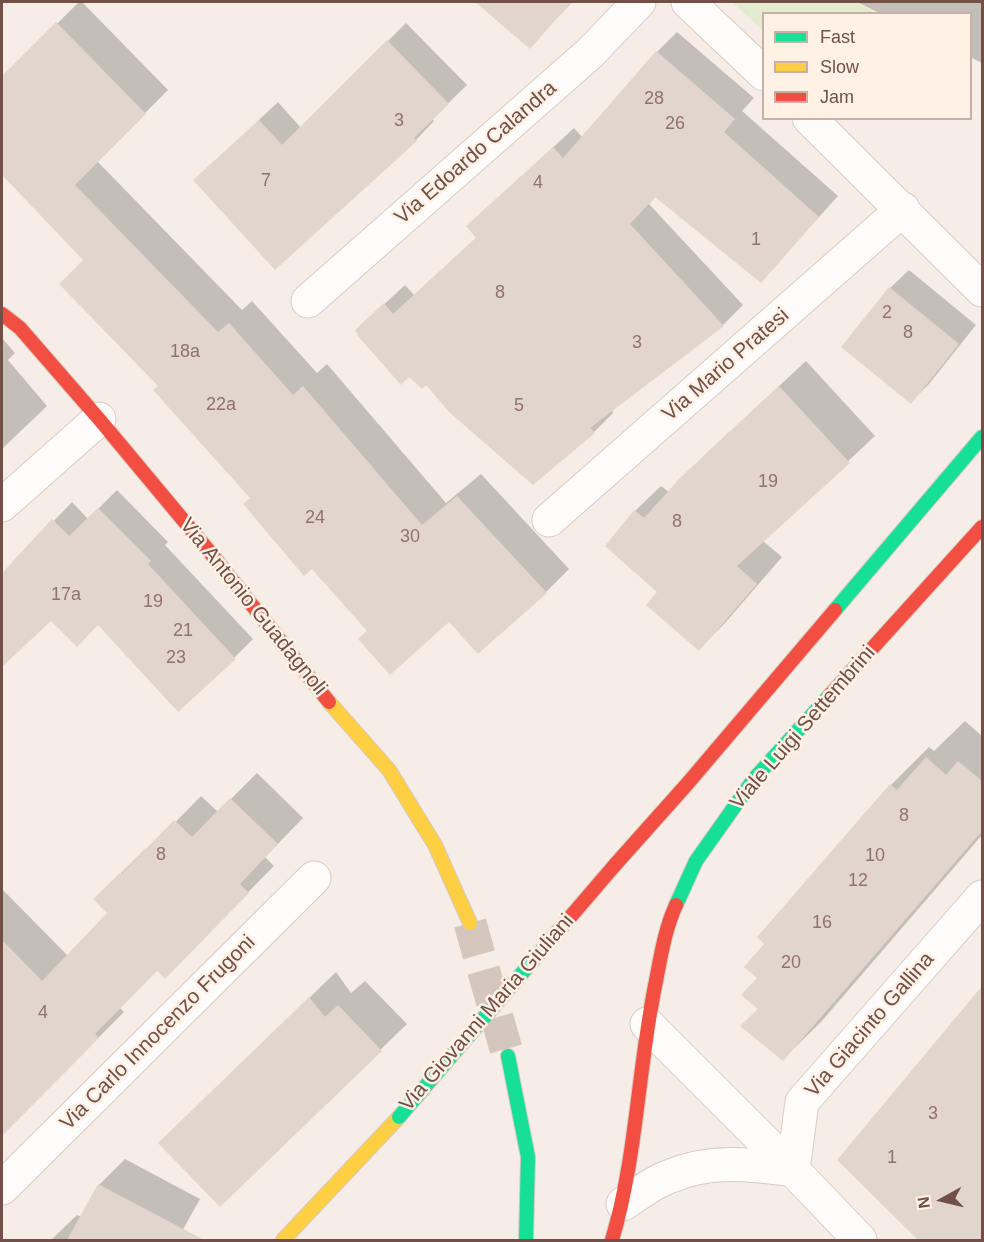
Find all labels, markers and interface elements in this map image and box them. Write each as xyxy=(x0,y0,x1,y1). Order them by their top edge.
legend xyxy=(762,12,972,120)
text: Fast xyxy=(820,27,855,47)
text: Slow xyxy=(820,57,859,77)
street label: Via Edoardo Calandra xyxy=(390,76,562,230)
text: Jam xyxy=(820,87,854,107)
house number: 28 xyxy=(644,88,664,110)
house number: 3 xyxy=(394,110,404,132)
house number: 26 xyxy=(665,113,685,135)
house number: 7 xyxy=(261,170,271,192)
house number: 4 xyxy=(533,172,543,194)
house number: 1 xyxy=(751,229,761,251)
house number: 8 xyxy=(495,282,505,304)
house number: 2 xyxy=(882,302,892,324)
street label: Via Mario Pratesi xyxy=(658,303,794,427)
house number: 8 xyxy=(903,322,913,344)
house number: 3 xyxy=(632,332,642,354)
house number: 18a xyxy=(170,341,200,363)
house number: 22a xyxy=(206,394,236,416)
house number: 5 xyxy=(514,395,524,417)
house number: 19 xyxy=(758,471,778,493)
house number: 24 xyxy=(305,507,325,529)
house number: 8 xyxy=(672,511,682,533)
street label: Via Antonio Guadagnoli xyxy=(174,513,332,701)
house number: 30 xyxy=(400,526,420,548)
house number: 17a xyxy=(51,584,81,606)
house number: 19 xyxy=(143,591,163,613)
house number: 21 xyxy=(173,620,193,642)
street label: Viale Luigi Settembrini xyxy=(725,641,881,815)
house number: 23 xyxy=(166,647,186,669)
house number: 8 xyxy=(899,805,909,827)
house number: 8 xyxy=(156,844,166,866)
house number: 10 xyxy=(865,845,885,867)
house number: 12 xyxy=(848,870,868,892)
street label: Via Giovanni Maria Giuliani xyxy=(395,909,579,1117)
house number: 16 xyxy=(812,912,832,934)
street label: Via Carlo Innocenzo Frugoni xyxy=(55,930,261,1136)
street label: Via Giacinto Gallina xyxy=(800,947,940,1103)
house number: 20 xyxy=(781,952,801,974)
house number: 4 xyxy=(38,1002,48,1024)
house number: 3 xyxy=(928,1103,938,1125)
house number: 1 xyxy=(887,1147,897,1169)
north arrow xyxy=(912,1170,972,1230)
text: N xyxy=(914,1196,933,1209)

